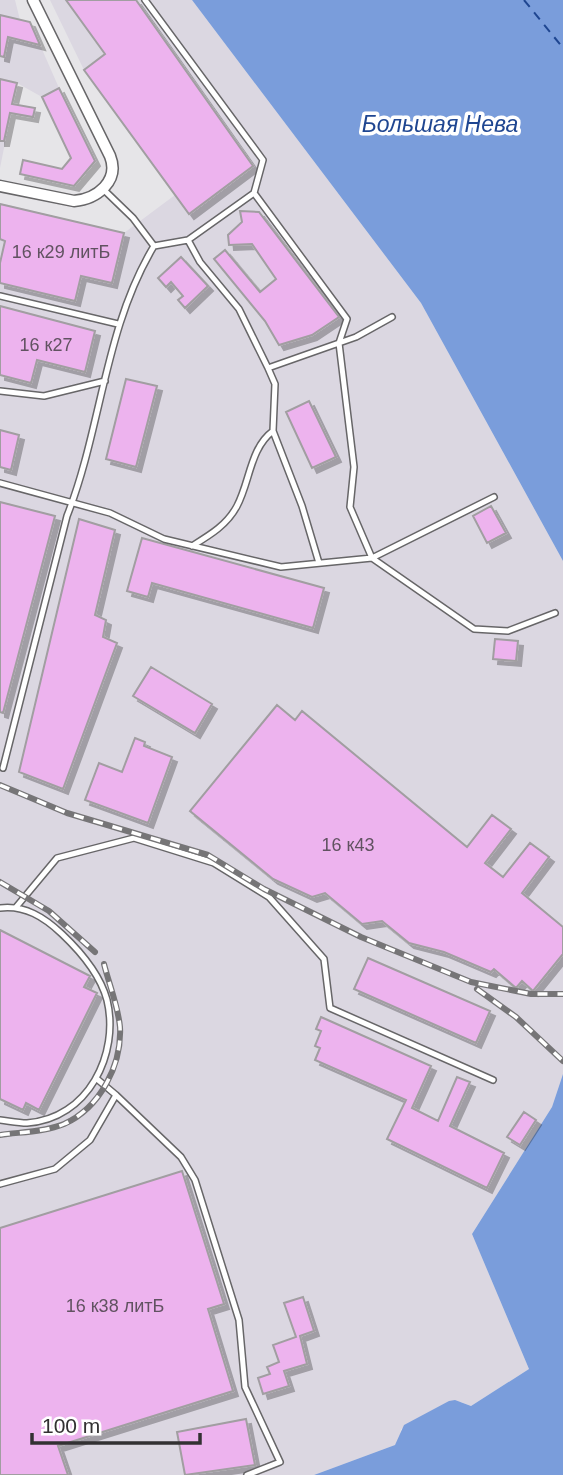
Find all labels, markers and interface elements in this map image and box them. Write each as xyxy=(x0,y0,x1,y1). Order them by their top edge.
water label: Большая Нева xyxy=(362,111,518,137)
house number: 16 к29 литБ xyxy=(12,242,110,262)
house number: 16 к27 xyxy=(20,335,72,355)
house number: 16 к43 xyxy=(322,835,374,855)
house number: 16 к38 литБ xyxy=(66,1296,164,1316)
scale bar xyxy=(32,1402,200,1446)
text: 100 m xyxy=(42,1414,100,1437)

